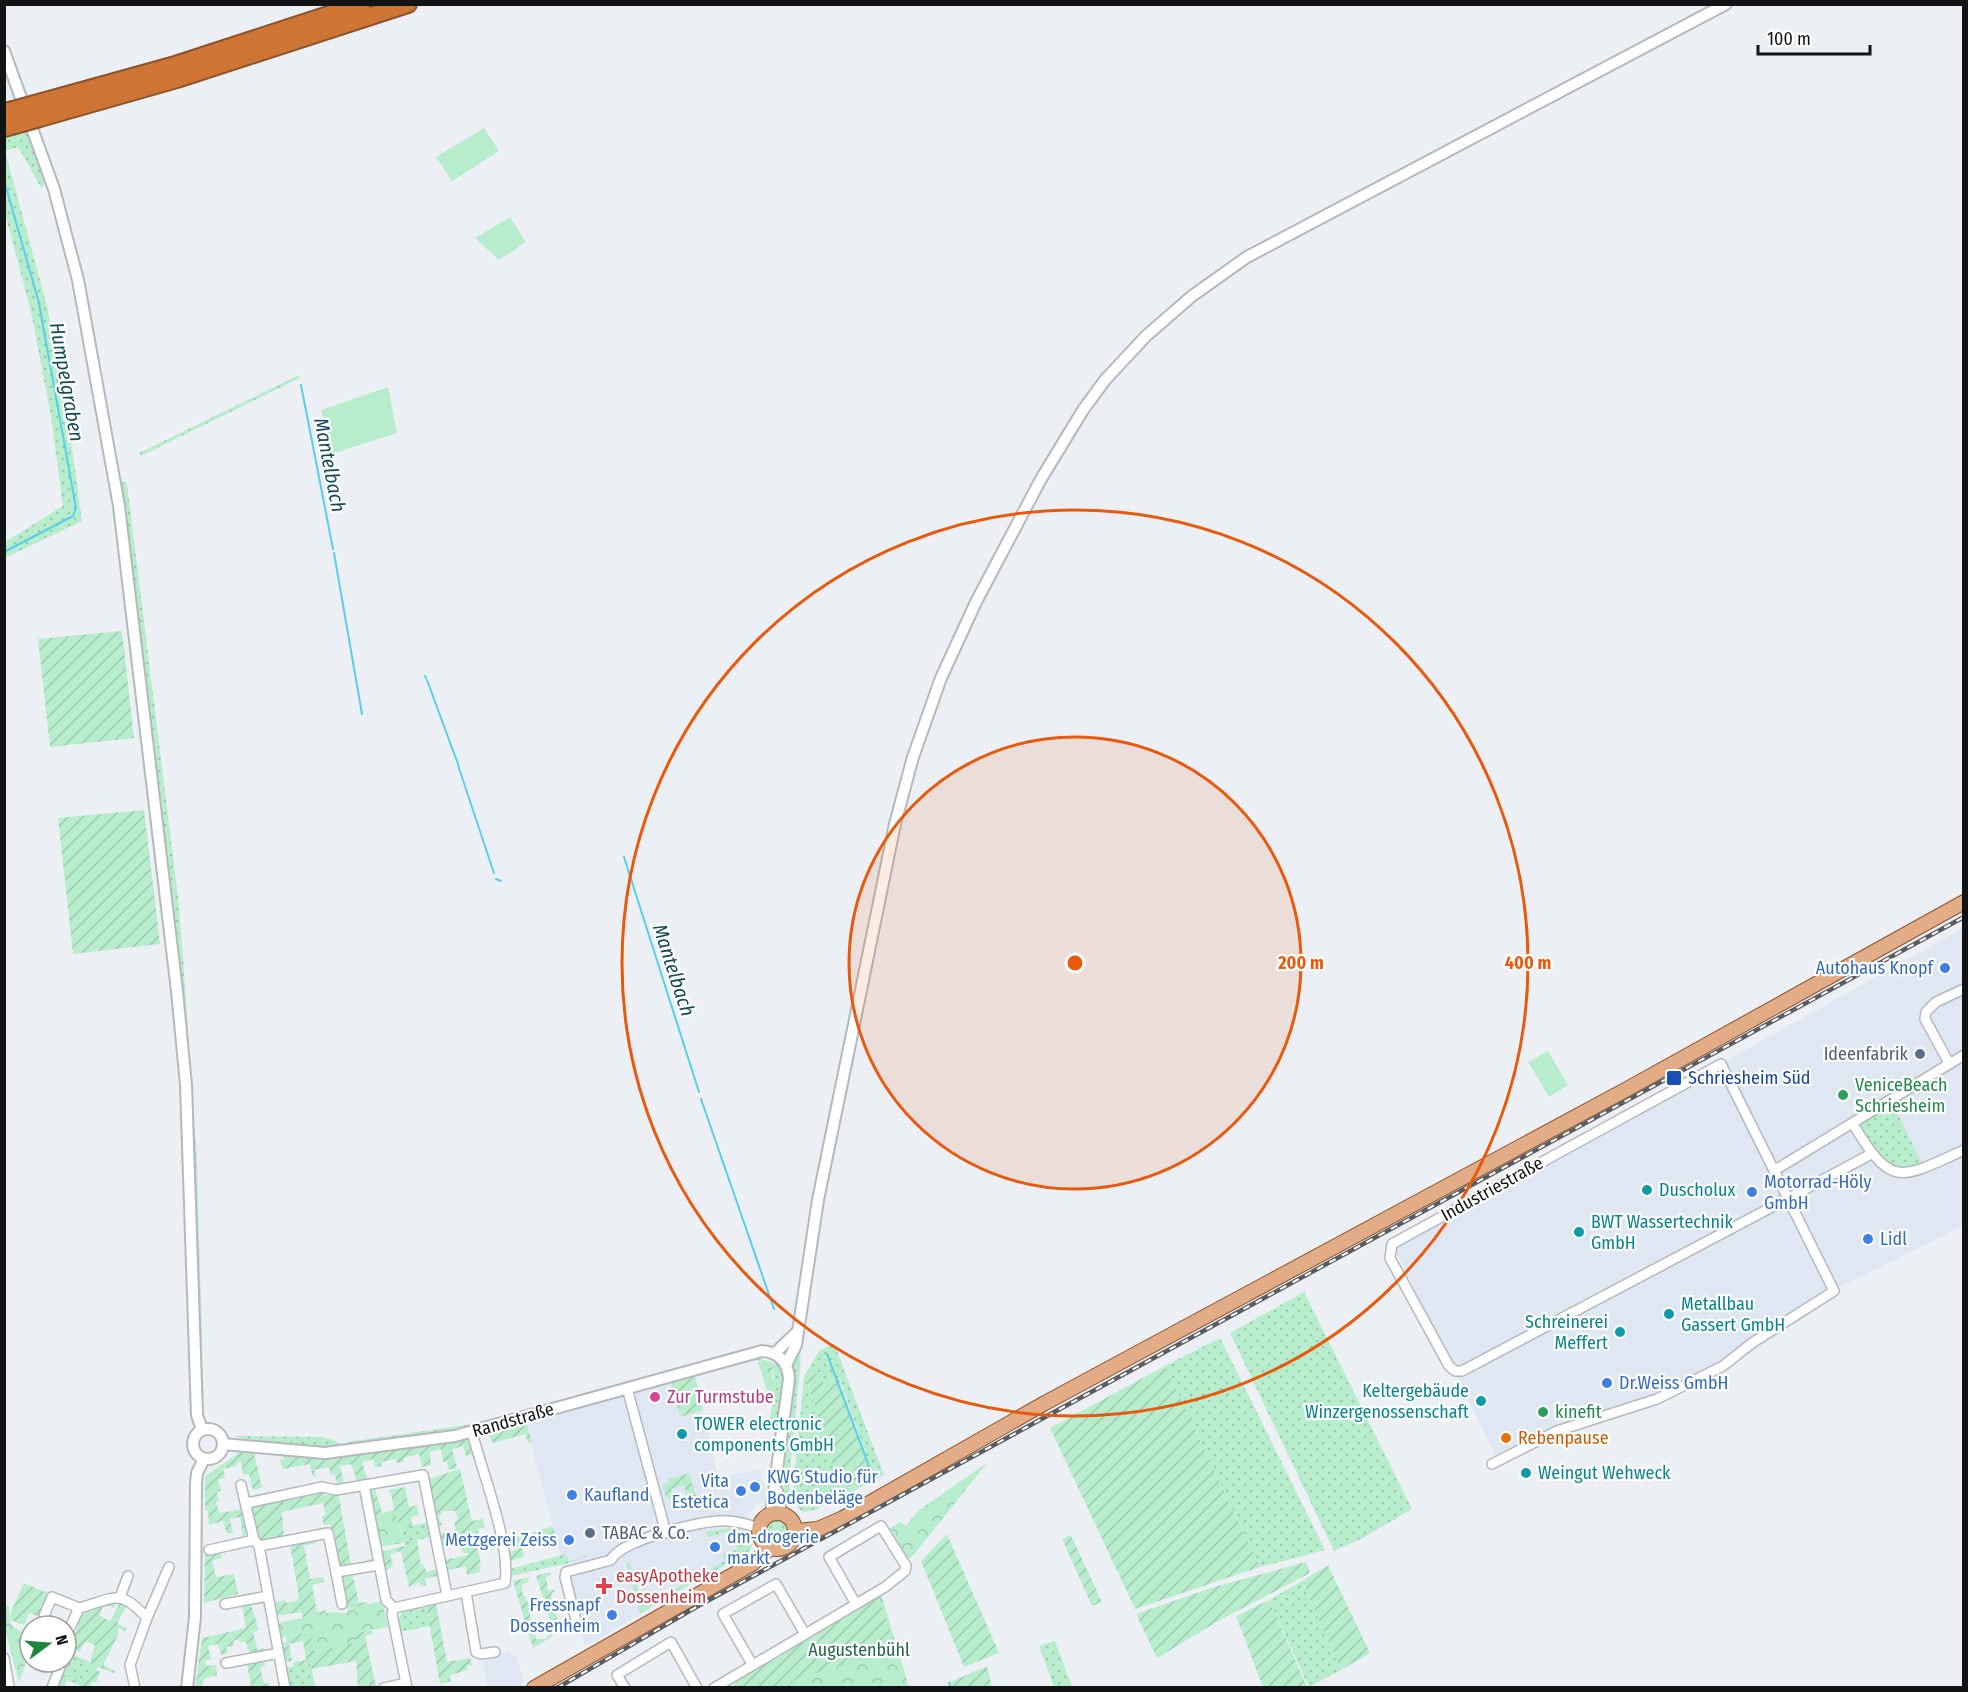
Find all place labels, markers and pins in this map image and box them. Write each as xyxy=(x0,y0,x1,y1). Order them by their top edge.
centre of rings xyxy=(1065,953,1085,973)
place label: Autohaus Knopf xyxy=(1816,957,1934,979)
marker: Autohaus Knopf xyxy=(1938,961,1952,975)
place label: Ideenfabrik xyxy=(1824,1043,1909,1065)
marker: Ideenfabrik xyxy=(1913,1047,1927,1061)
place label: Schriesheim Süd xyxy=(1688,1067,1811,1089)
marker: Schriesheim Süd xyxy=(1665,1069,1683,1087)
place label: VeniceBeach Schriesheim xyxy=(1855,1074,1947,1117)
marker: VeniceBeach Schriesheim xyxy=(1836,1088,1850,1102)
place label: Motorrad-Höly GmbH xyxy=(1764,1171,1871,1214)
place label: Duscholux xyxy=(1659,1179,1735,1201)
marker: Duscholux xyxy=(1640,1183,1654,1197)
marker: Motorrad-Höly GmbH xyxy=(1745,1185,1759,1199)
place label: BWT Wassertechnik GmbH xyxy=(1591,1211,1734,1254)
marker: BWT Wassertechnik GmbH xyxy=(1572,1225,1586,1239)
place label: Lidl xyxy=(1880,1228,1907,1250)
marker: Lidl xyxy=(1861,1232,1875,1246)
place label: Metallbau Gassert GmbH xyxy=(1681,1293,1785,1336)
marker: Metallbau Gassert GmbH xyxy=(1662,1307,1676,1321)
place label: Schreinerei Meffert xyxy=(1525,1311,1608,1354)
marker: Schreinerei Meffert xyxy=(1613,1325,1627,1339)
place label: Dr.Weiss GmbH xyxy=(1619,1372,1728,1394)
marker: Dr.Weiss GmbH xyxy=(1600,1376,1614,1390)
place label: Keltergebäude Winzergenossenschaft xyxy=(1305,1380,1469,1423)
place label: Zur Turmstube xyxy=(667,1386,774,1408)
marker: Zur Turmstube xyxy=(648,1390,662,1404)
marker: Keltergebäude Winzergenossenschaft xyxy=(1474,1394,1488,1408)
place label: kinefit xyxy=(1555,1401,1602,1423)
marker: kinefit xyxy=(1536,1405,1550,1419)
place label: TOWER electronic components GmbH xyxy=(694,1413,834,1456)
marker: TOWER electronic components GmbH xyxy=(675,1427,689,1441)
place label: Rebenpause xyxy=(1518,1427,1609,1449)
marker: Rebenpause xyxy=(1499,1431,1513,1445)
place label: Weingut Wehweck xyxy=(1538,1462,1671,1484)
place label: KWG Studio für Bodenbeläge xyxy=(767,1466,879,1509)
marker: Weingut Wehweck xyxy=(1519,1466,1533,1480)
place label: Vita Estetica xyxy=(672,1470,729,1513)
marker: KWG Studio für Bodenbeläge xyxy=(748,1480,762,1494)
place label: Kaufland xyxy=(584,1484,649,1506)
marker: Vita Estetica xyxy=(734,1484,748,1498)
marker: Kaufland xyxy=(565,1488,579,1502)
place label: TABAC & Co. xyxy=(602,1522,690,1544)
marker: TABAC & Co. xyxy=(583,1526,597,1540)
place label: dm-drogerie markt xyxy=(727,1526,819,1569)
place label: Metzgerei Zeiss xyxy=(445,1529,557,1551)
marker: Metzgerei Zeiss xyxy=(562,1533,576,1547)
marker: dm-drogerie markt xyxy=(708,1540,722,1554)
place label: easyApotheke Dossenheim xyxy=(616,1565,719,1608)
marker: easyApotheke Dossenheim xyxy=(597,1579,611,1593)
place label: Fressnapf Dossenheim xyxy=(510,1594,601,1637)
marker: Fressnapf Dossenheim xyxy=(605,1608,619,1622)

